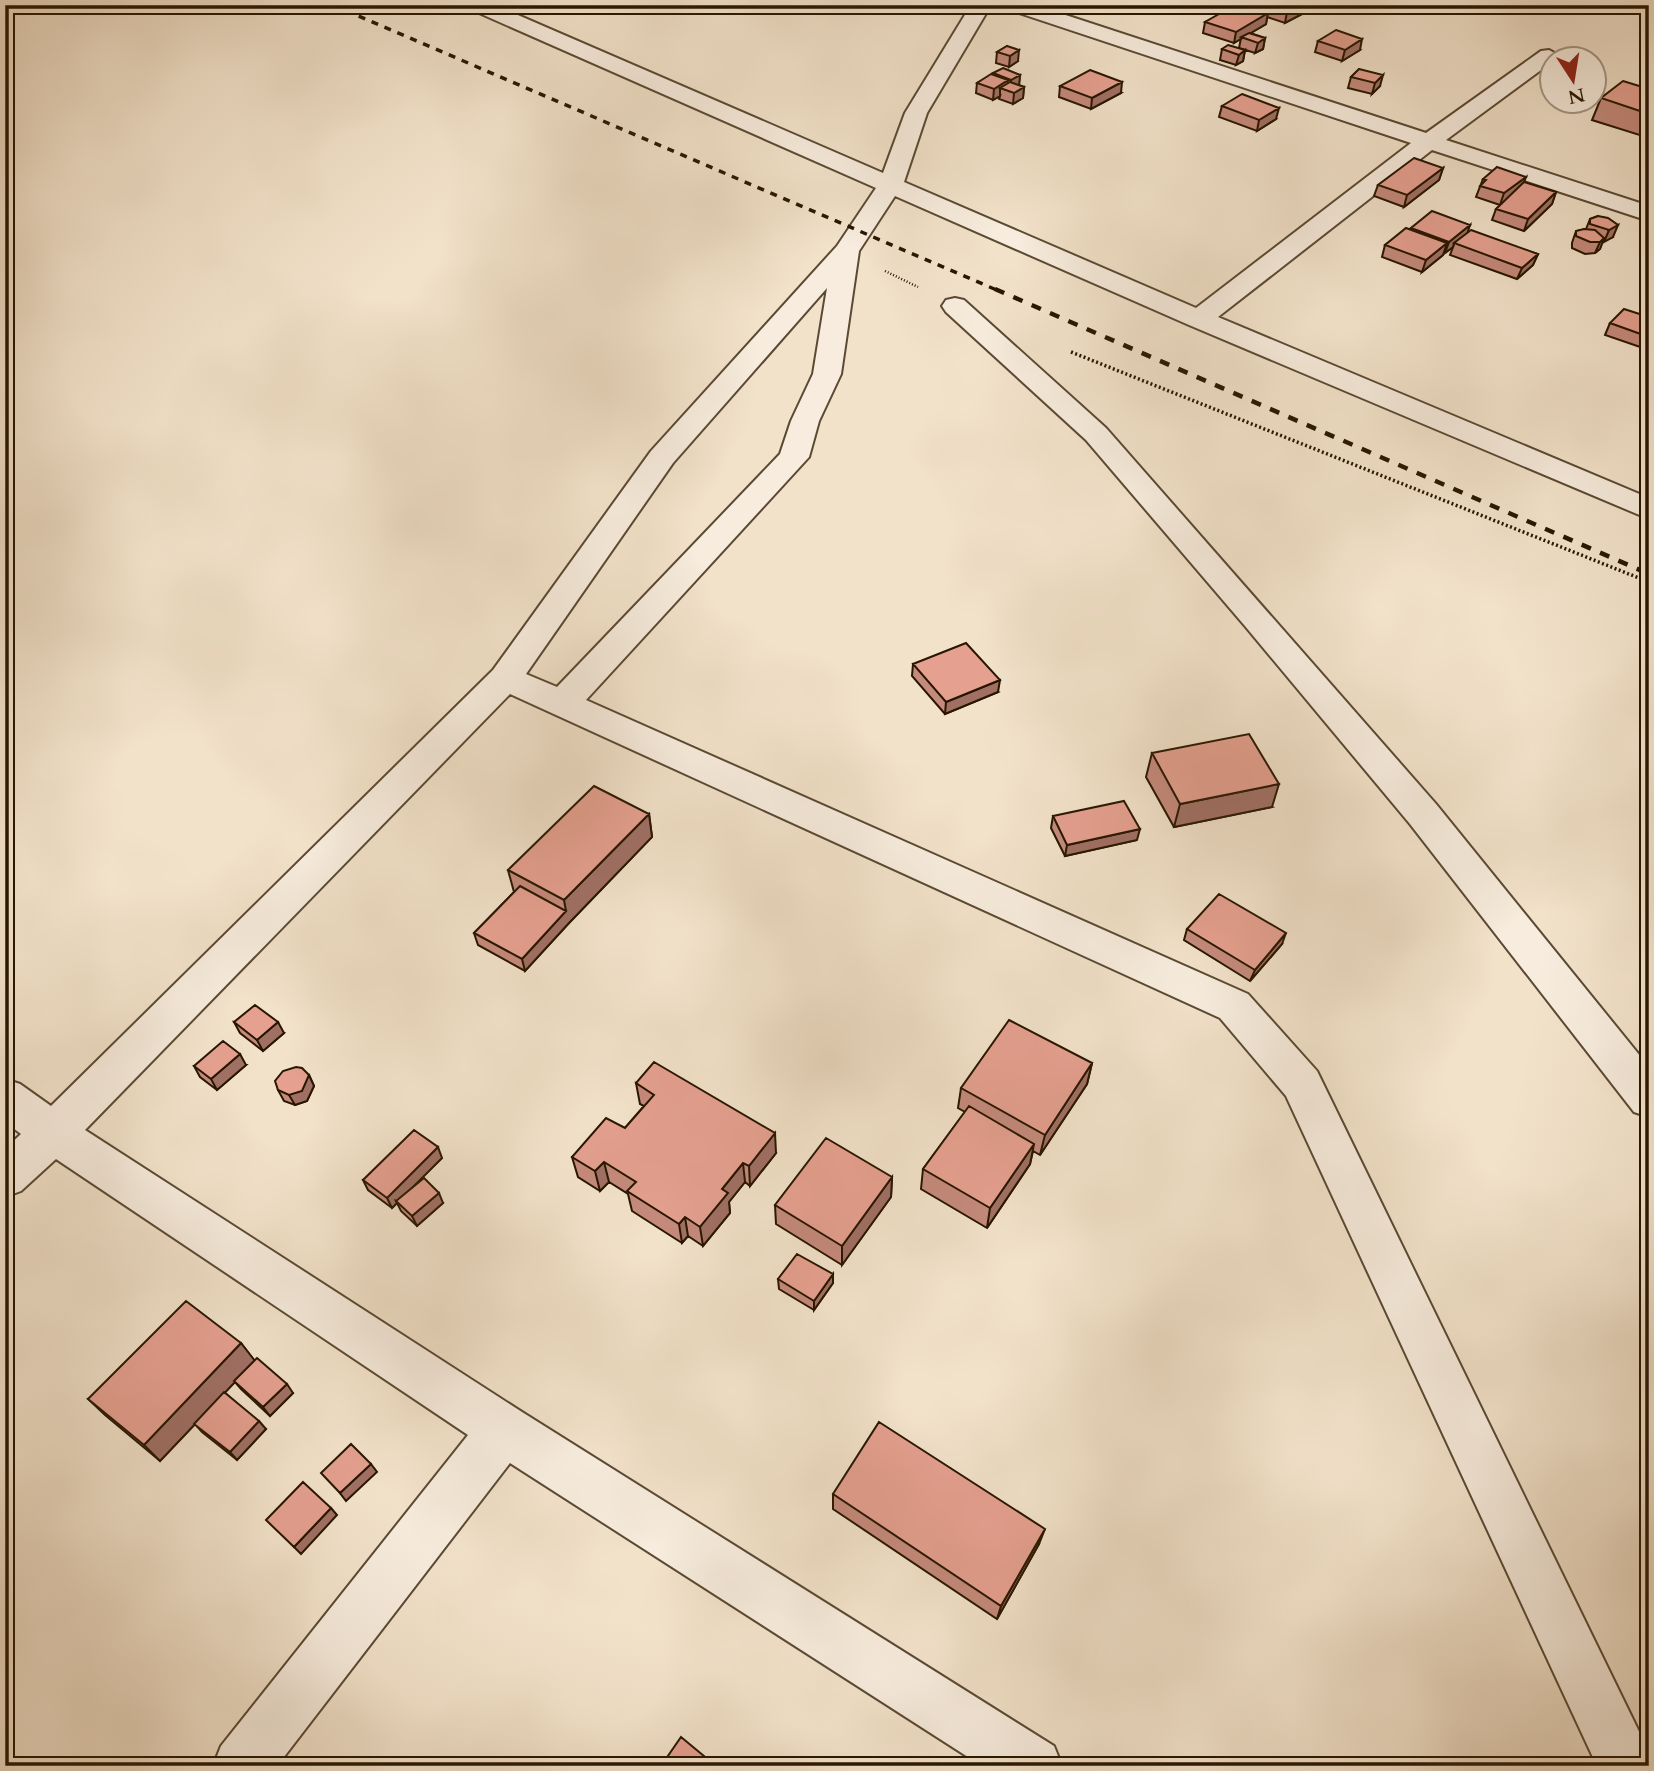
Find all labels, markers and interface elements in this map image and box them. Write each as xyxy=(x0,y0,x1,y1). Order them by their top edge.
north arrow xyxy=(1538,46,1608,116)
text: N xyxy=(1565,81,1587,110)

